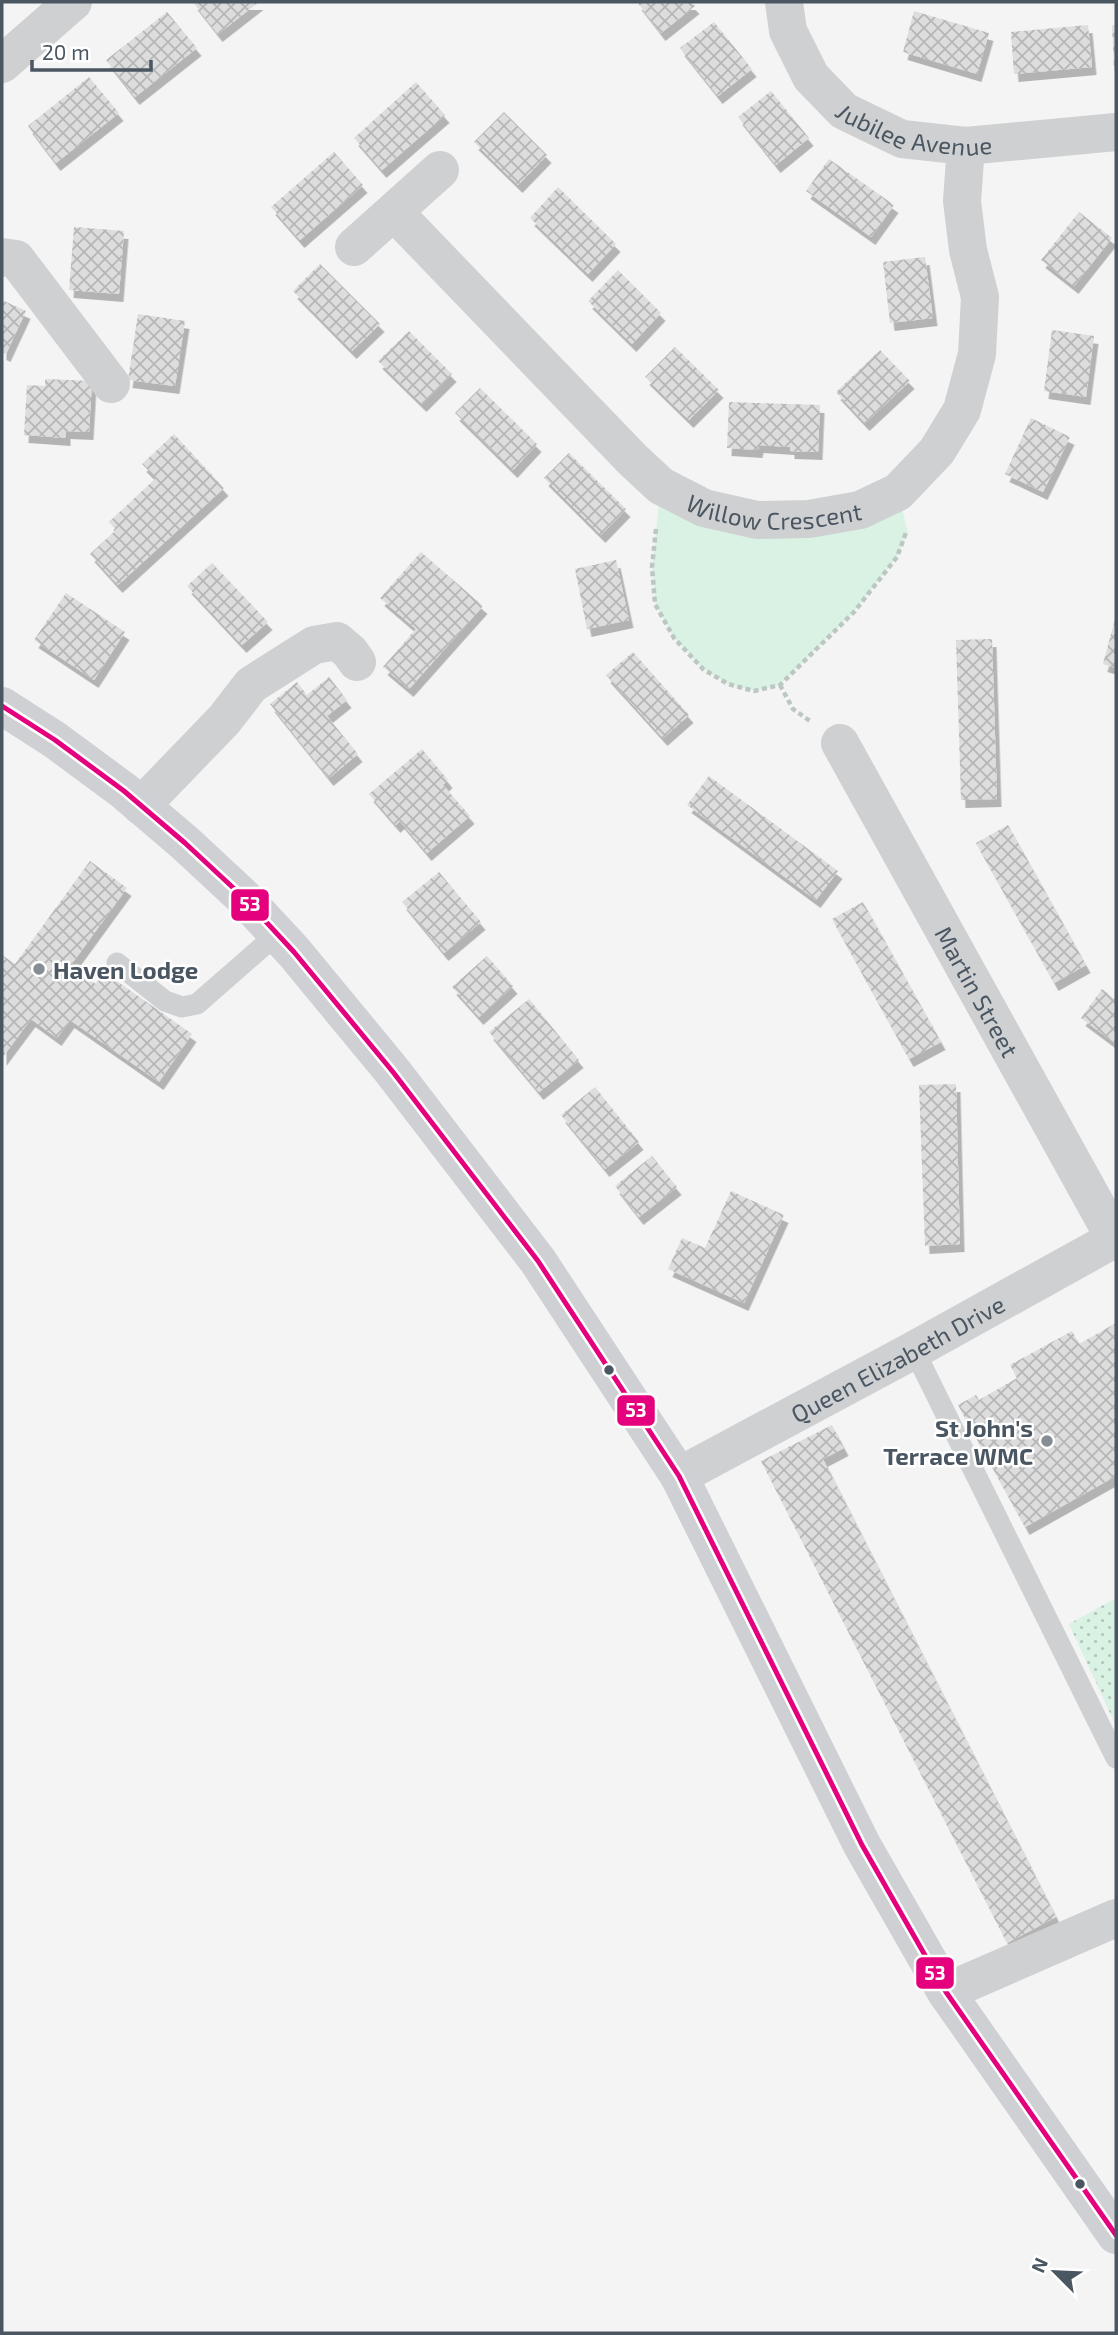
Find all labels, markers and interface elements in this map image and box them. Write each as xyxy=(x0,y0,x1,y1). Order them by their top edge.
scale bar xyxy=(32,28,150,72)
text: 20 m xyxy=(42,39,90,64)
street label: Jubilee Avenue xyxy=(830,97,993,160)
street label: Willow Crescent xyxy=(682,487,864,535)
line badge: 53 xyxy=(230,888,270,922)
text: 53 xyxy=(239,892,261,915)
street label: Martin Street xyxy=(930,921,1026,1062)
place label: Haven Lodge xyxy=(53,955,198,984)
marker: Haven Lodge xyxy=(31,961,47,977)
street label: Queen Elizabeth Drive xyxy=(785,1288,1009,1428)
unlabelled marker xyxy=(602,1363,616,1377)
line badge: 53 xyxy=(616,1394,656,1427)
text: 53 xyxy=(625,1398,647,1421)
place label: St John's Terrace WMC xyxy=(883,1413,1033,1470)
marker: St John's Terrace WMC xyxy=(1039,1433,1055,1449)
line badge: 53 xyxy=(915,1956,955,1990)
text: 53 xyxy=(924,1961,946,1984)
unlabelled marker xyxy=(1073,2177,1087,2191)
north arrow xyxy=(1020,2237,1090,2307)
text: N xyxy=(1026,2254,1052,2276)

